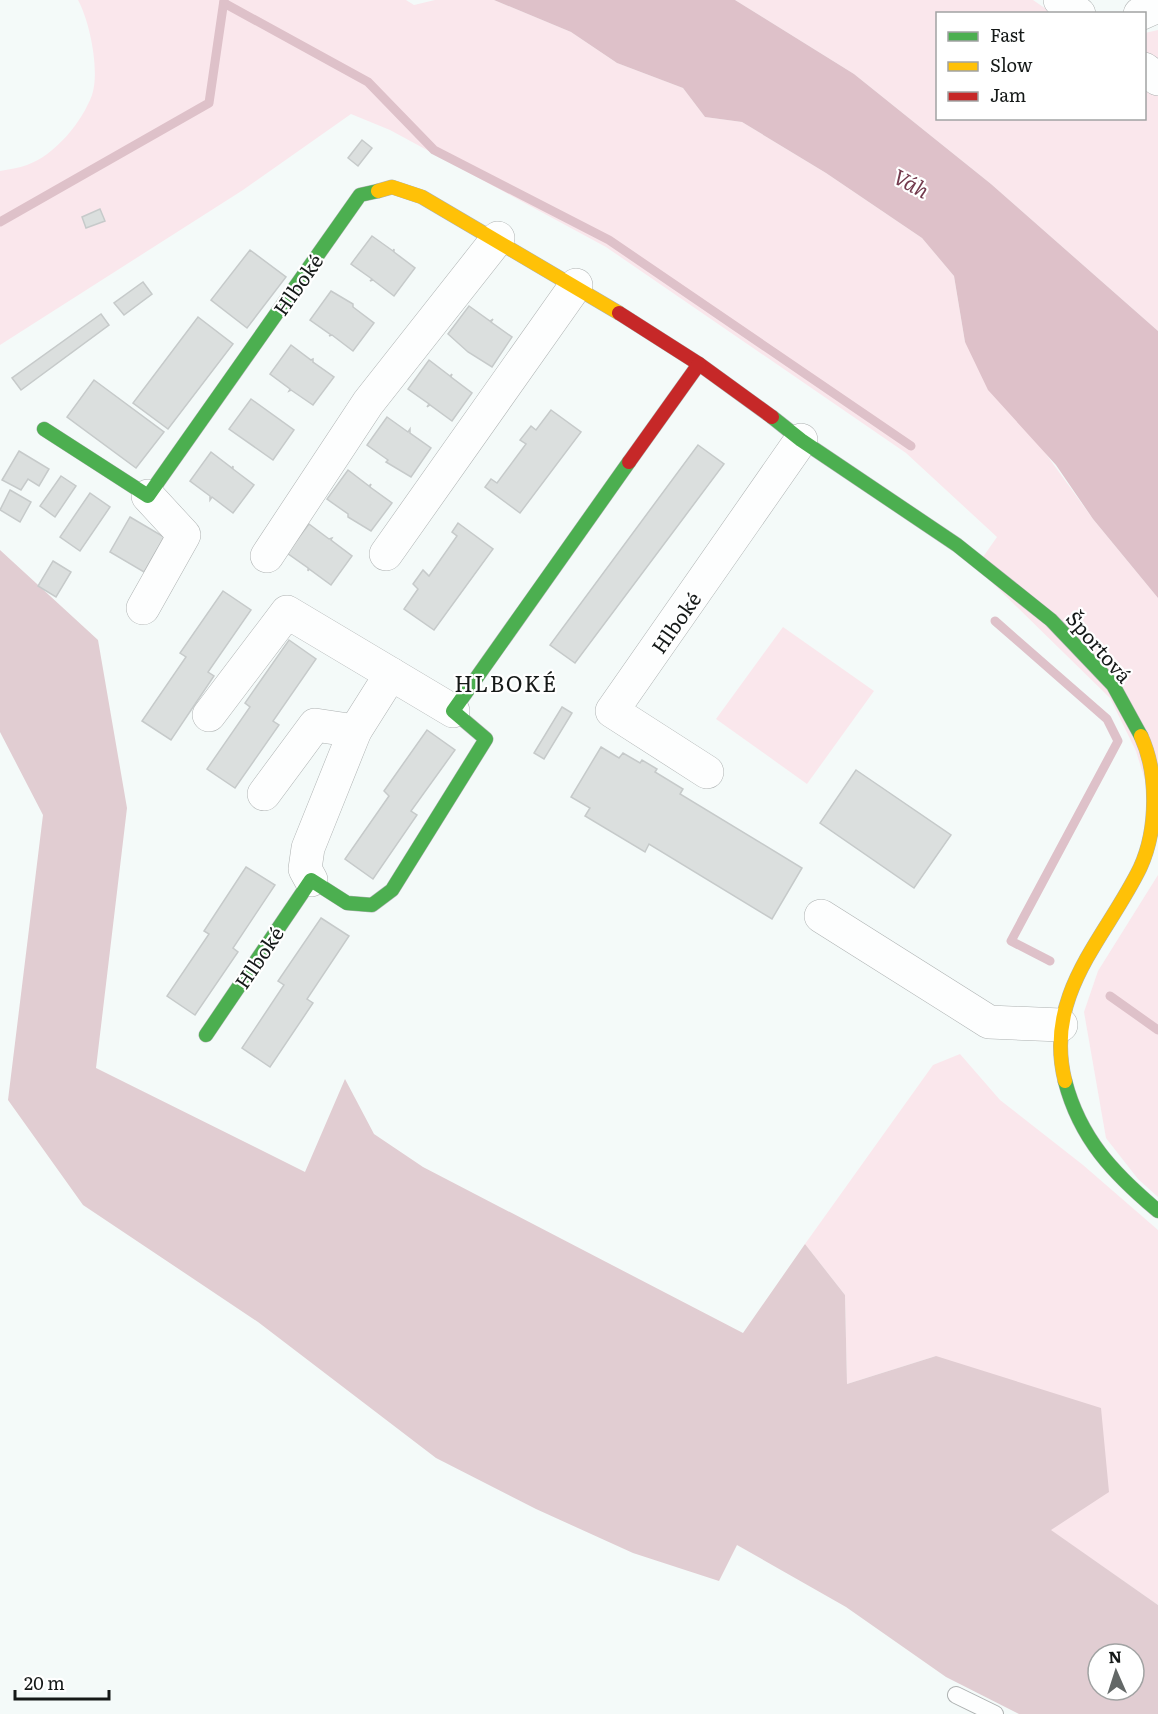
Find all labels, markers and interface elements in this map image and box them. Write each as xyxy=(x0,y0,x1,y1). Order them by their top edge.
legend xyxy=(936,12,1146,120)
text: Fast xyxy=(990,21,1026,48)
text: Slow xyxy=(990,51,1033,78)
text: Jam xyxy=(990,81,1026,108)
water label: Váh xyxy=(888,160,936,205)
street label: Hlboké xyxy=(265,247,329,321)
street label: Hlboké xyxy=(643,585,707,659)
street label: Športová xyxy=(1060,603,1140,689)
district label: HLBOKÉ xyxy=(454,666,558,699)
street label: Hlboké xyxy=(226,920,290,994)
north arrow xyxy=(1086,1642,1146,1702)
text: N xyxy=(1108,1644,1123,1668)
scale bar xyxy=(15,1663,110,1701)
text: 20 m xyxy=(24,1669,65,1696)

